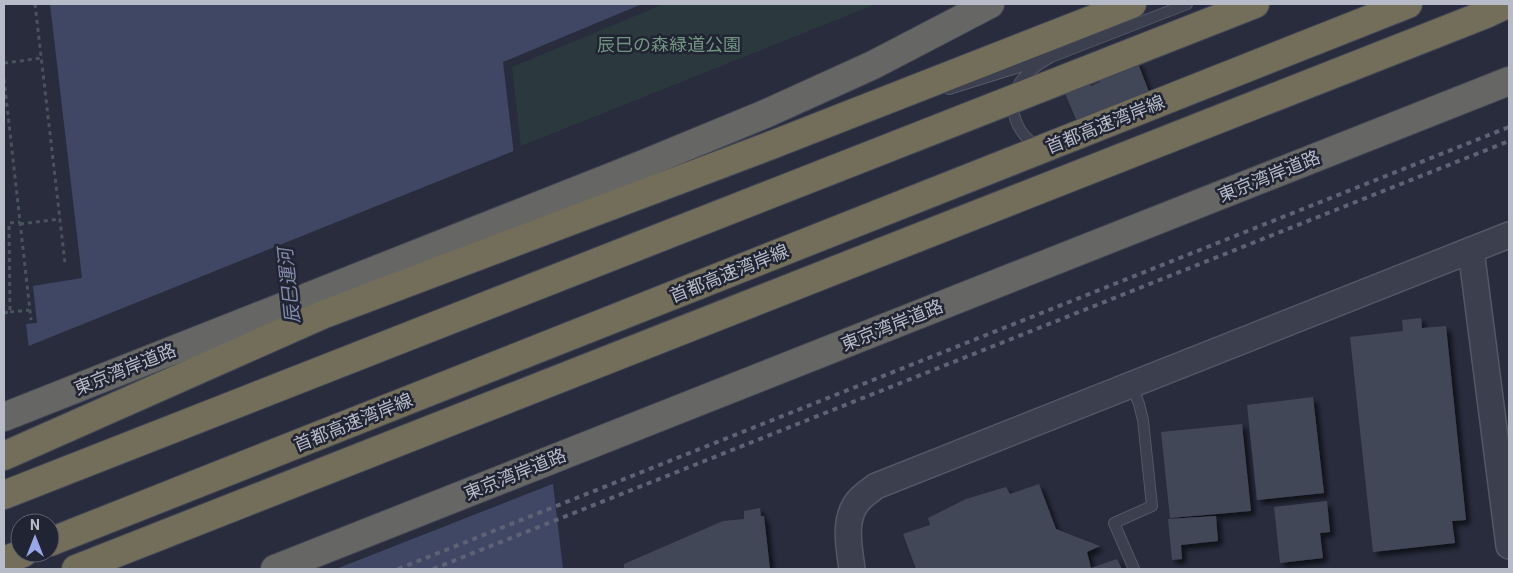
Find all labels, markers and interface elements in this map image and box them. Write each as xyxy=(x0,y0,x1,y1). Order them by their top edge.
park label: 辰巳の森緑道公園 xyxy=(597,34,741,55)
street label: 首都高速湾岸線 xyxy=(1043,91,1167,157)
street label: 東京湾岸道路 xyxy=(1215,146,1323,206)
street label: 首都高速湾岸線 xyxy=(667,240,791,306)
water label: 辰巳運河 xyxy=(273,243,304,325)
street label: 東京湾岸道路 xyxy=(838,295,946,355)
street label: 東京湾岸道路 xyxy=(71,339,179,399)
street label: 首都高速湾岸線 xyxy=(291,389,415,455)
street label: 東京湾岸道路 xyxy=(461,444,569,504)
north arrow xyxy=(10,513,60,563)
text: N xyxy=(30,517,40,533)

